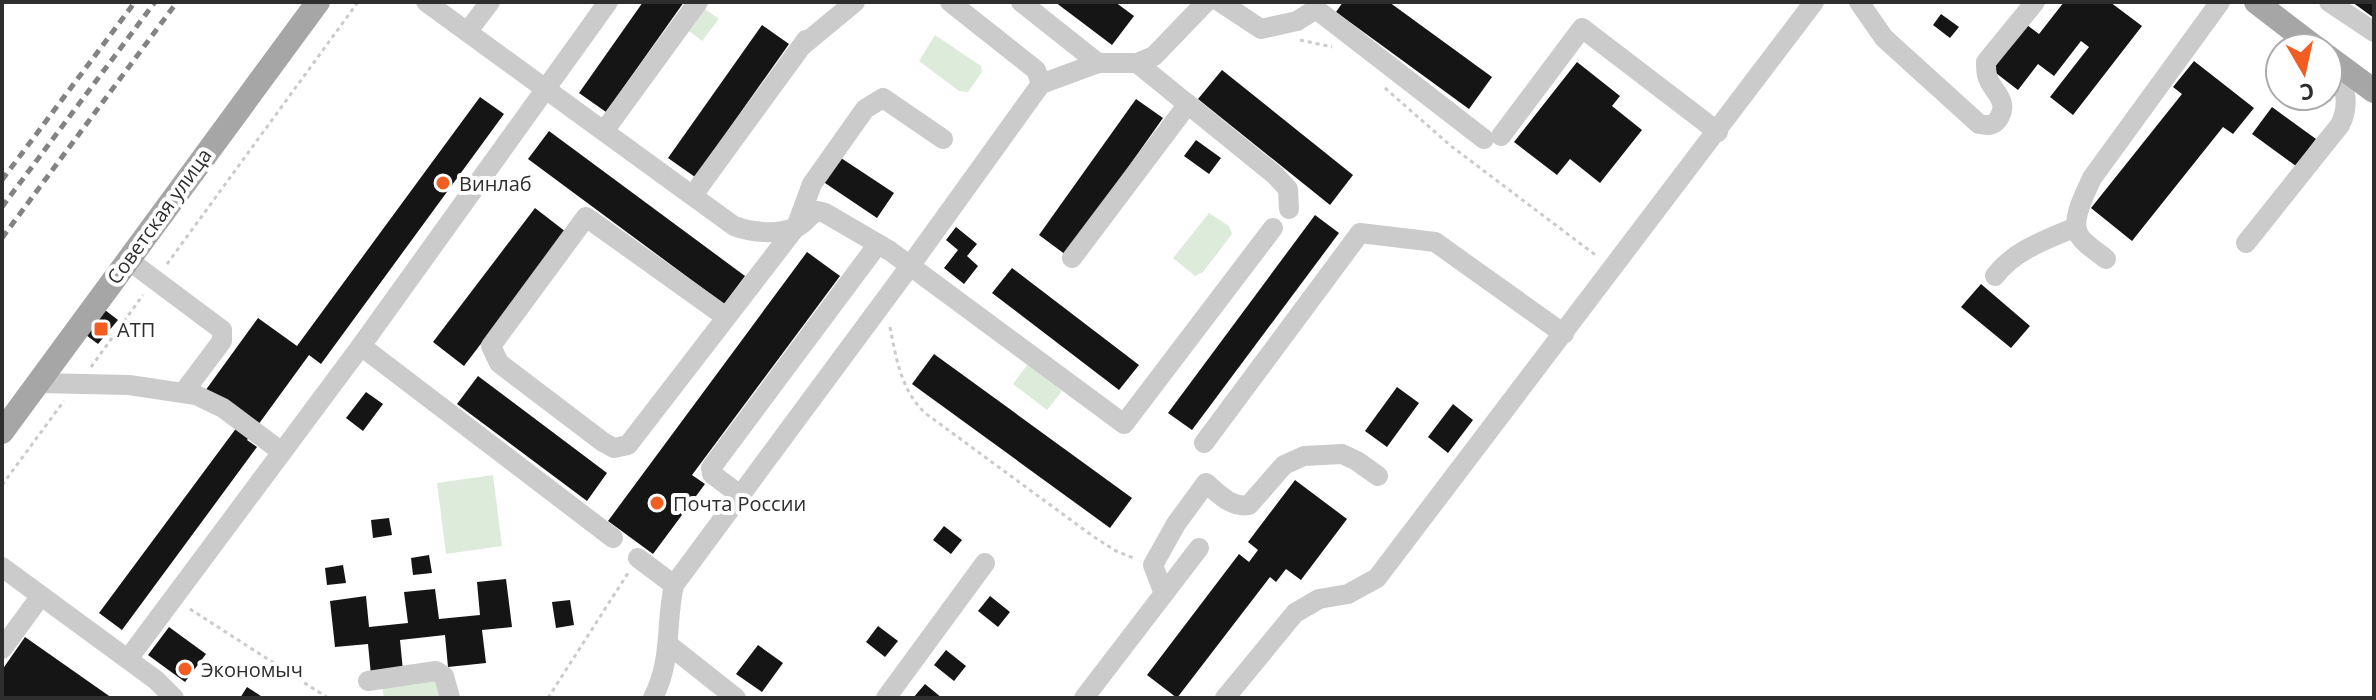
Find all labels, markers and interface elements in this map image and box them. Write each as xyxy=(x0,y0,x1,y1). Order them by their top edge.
north arrow xyxy=(2264,32,2344,112)
text: С xyxy=(2298,77,2317,109)
street label: Советская улица xyxy=(101,143,217,289)
place label: Винлаб xyxy=(459,170,532,197)
marker: Винлаб xyxy=(434,174,452,192)
place label: АТП xyxy=(117,316,155,343)
marker: АТП xyxy=(92,320,110,338)
place label: Почта России xyxy=(673,490,806,517)
marker: Почта России xyxy=(648,494,666,512)
place label: Экономыч xyxy=(201,656,303,683)
marker: Экономыч xyxy=(176,660,194,678)

